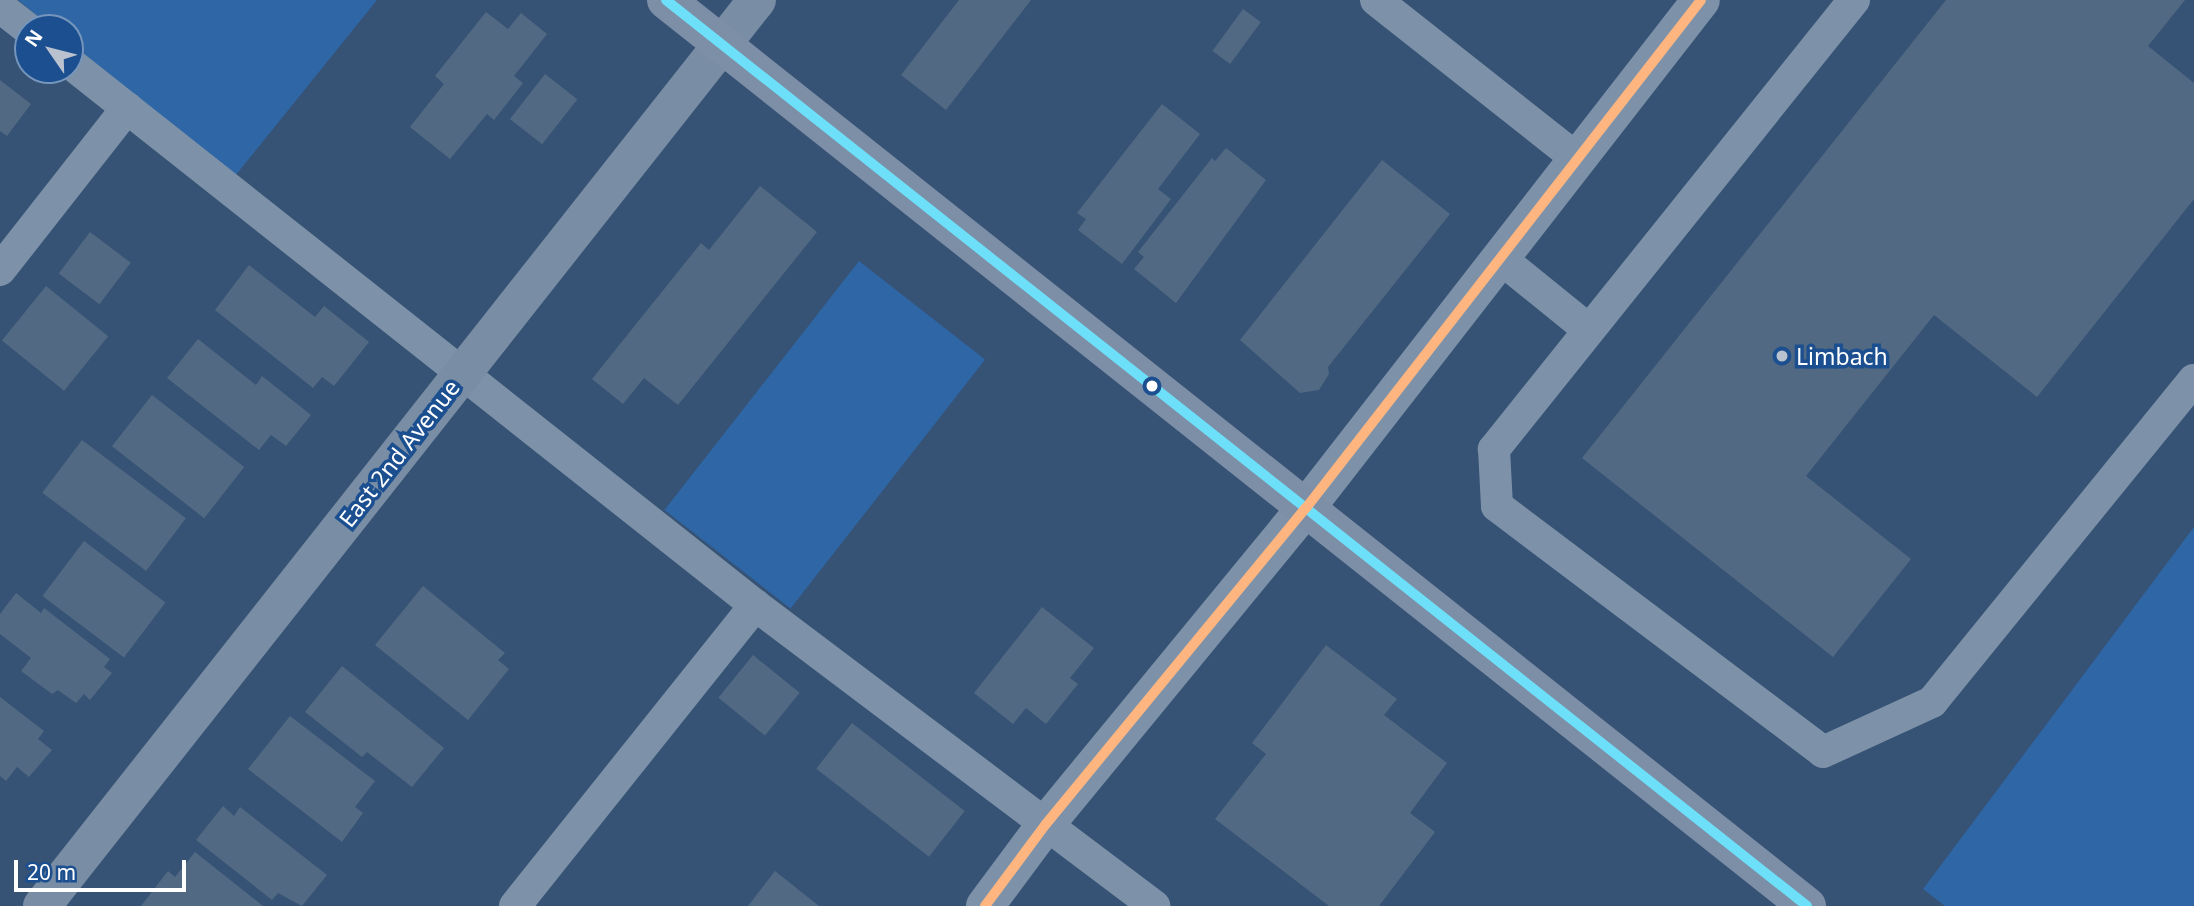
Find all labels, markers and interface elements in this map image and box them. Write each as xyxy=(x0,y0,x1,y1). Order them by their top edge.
north arrow xyxy=(14,14,84,84)
text: N xyxy=(18,24,49,52)
place label: Limbach xyxy=(1796,342,1888,370)
marker: Limbach xyxy=(1774,348,1790,364)
street label: East 2nd Avenue xyxy=(333,374,465,532)
unlabelled marker xyxy=(1145,379,1159,393)
scale bar xyxy=(18,846,189,890)
text: 20 m xyxy=(27,858,76,886)

